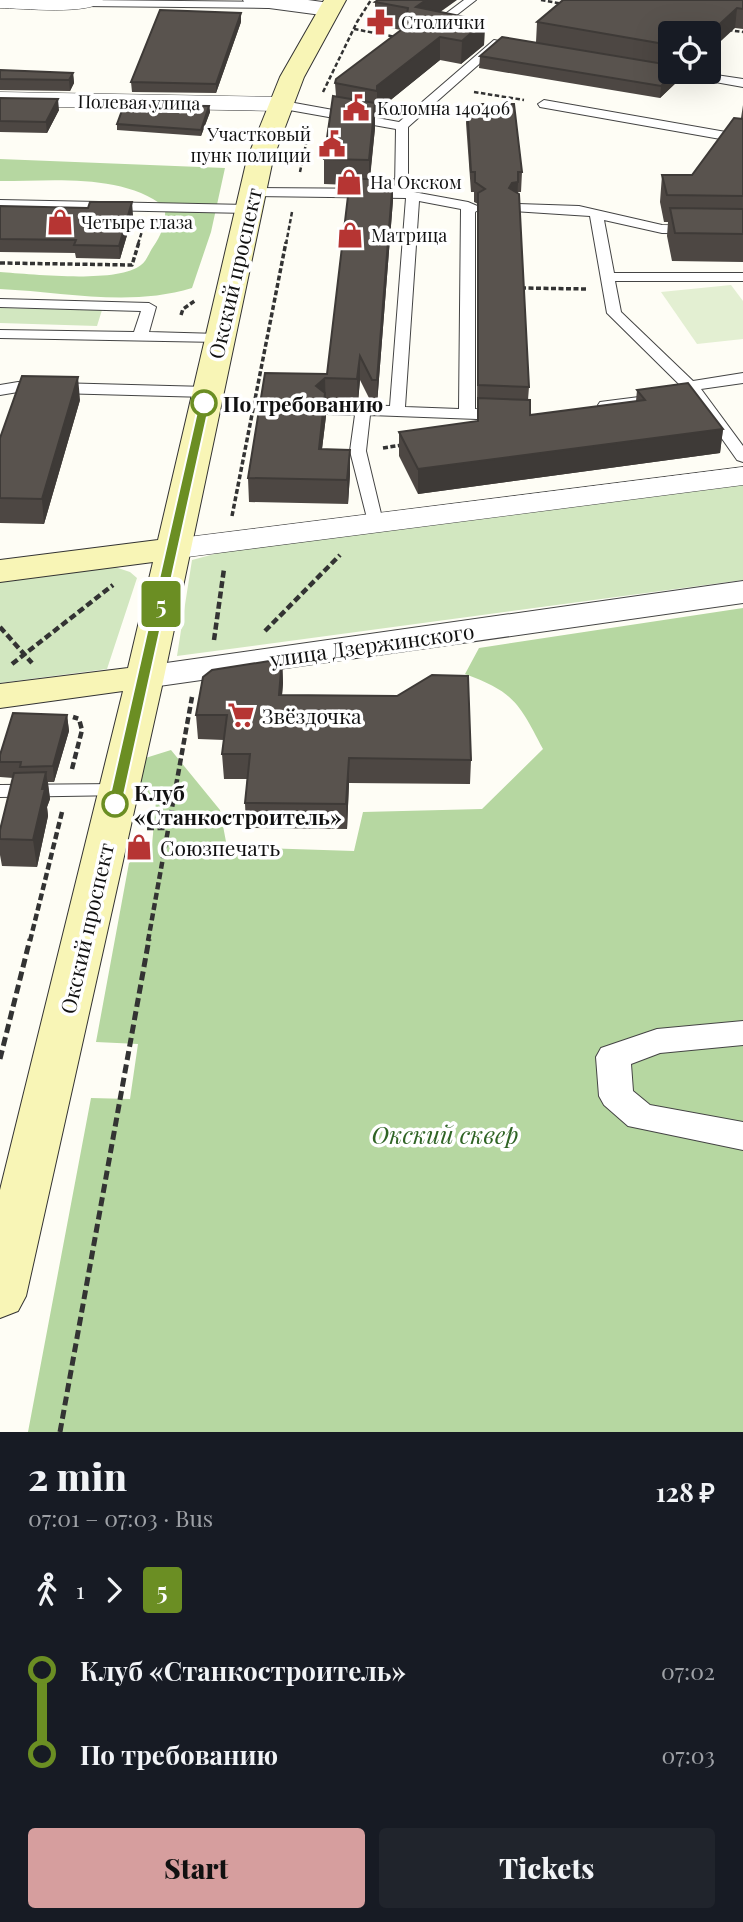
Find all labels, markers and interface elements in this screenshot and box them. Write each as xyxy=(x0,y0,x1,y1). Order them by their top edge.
pharmacy icon: Столички xyxy=(365,7,395,37)
place label: Столички xyxy=(401,10,485,34)
map controls xyxy=(658,21,721,84)
button: locate xyxy=(658,21,721,84)
street label: Полевая улица xyxy=(77,89,201,115)
public building icon: Коломна 140406 xyxy=(341,93,371,123)
place label: Коломна 140406 xyxy=(377,96,510,120)
place label: Участковый пунк полиции xyxy=(191,122,311,167)
public building icon: Участковый пунк полиции xyxy=(317,129,347,159)
shop icon: На Окском xyxy=(334,167,364,197)
place label: На Окском xyxy=(370,170,462,194)
street label: Окский проспект xyxy=(201,185,267,361)
shop icon: Четыре глаза xyxy=(45,207,75,237)
place label: Четыре глаза xyxy=(81,210,193,234)
shop icon: Матрица xyxy=(335,220,365,250)
place label: Матрица xyxy=(371,223,447,247)
place label: По требованию xyxy=(223,389,383,417)
marker: По требованию xyxy=(191,390,217,416)
line badge: 5 xyxy=(138,581,184,627)
text: 5 xyxy=(155,588,167,620)
street label: улица Дзержинского xyxy=(267,616,476,672)
supermarket icon: Звёздочка xyxy=(226,700,256,730)
place label: Звёздочка xyxy=(262,701,362,729)
place label: Клуб «Станкостроитель» xyxy=(134,778,342,830)
marker: Клуб «Станкостроитель» xyxy=(102,791,128,817)
shop icon: Союзпечать xyxy=(124,832,154,862)
place label: Союзпечать xyxy=(160,833,280,861)
street label: Окский проспект xyxy=(53,840,119,1016)
park label: Окский сквер xyxy=(372,1118,518,1150)
text: 2 min xyxy=(28,1450,127,1501)
text: 128 ₽ xyxy=(656,1474,715,1509)
text: 07:01 – 07:03 · Bus xyxy=(28,1502,213,1533)
icon: walk xyxy=(28,1571,66,1609)
icon: forward xyxy=(95,1571,133,1609)
text: 1 xyxy=(76,1574,85,1605)
text: 5 xyxy=(157,1574,168,1606)
text: Клуб «Станкостроитель» xyxy=(80,1653,406,1688)
text: 07:02 xyxy=(661,1655,715,1686)
text: По требованию xyxy=(80,1737,278,1772)
text: 07:03 xyxy=(662,1739,715,1770)
button: Start xyxy=(28,1828,365,1908)
button: Tickets xyxy=(379,1828,715,1908)

